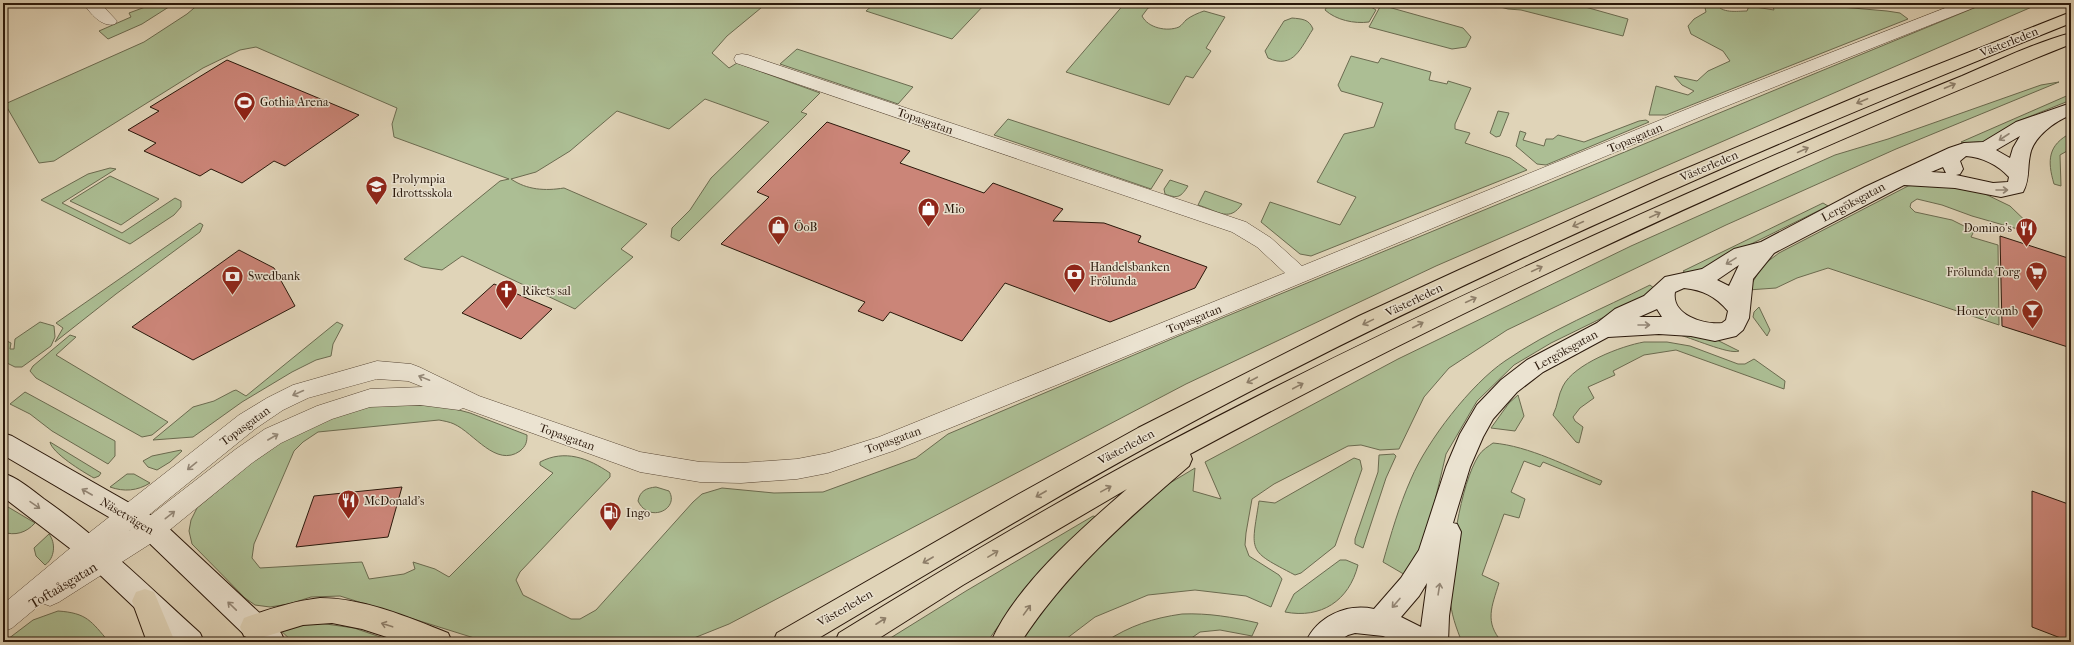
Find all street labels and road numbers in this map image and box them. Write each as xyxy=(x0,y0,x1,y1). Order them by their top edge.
street label: Västerleden xyxy=(1977,24,2040,60)
street label: Topasgatan xyxy=(895,105,955,137)
street label: Topasgatan xyxy=(1605,120,1665,156)
street label: Västerleden xyxy=(1677,148,1740,185)
street label: Lergöksgatan xyxy=(1819,179,1887,225)
street label: Västerleden xyxy=(1382,280,1445,320)
street label: Topasgatan xyxy=(1164,302,1224,336)
street label: Lergöksgatan xyxy=(1532,327,1600,373)
street label: Topasgatan xyxy=(217,403,273,449)
street label: Topasgatan xyxy=(537,420,597,454)
street label: Topasgatan xyxy=(863,423,923,457)
street label: Västerleden xyxy=(1095,426,1156,468)
street label: Näsetvägen xyxy=(98,495,156,537)
street label: Toftaåsgatan xyxy=(26,558,100,612)
street label: Västerleden xyxy=(814,587,875,630)

